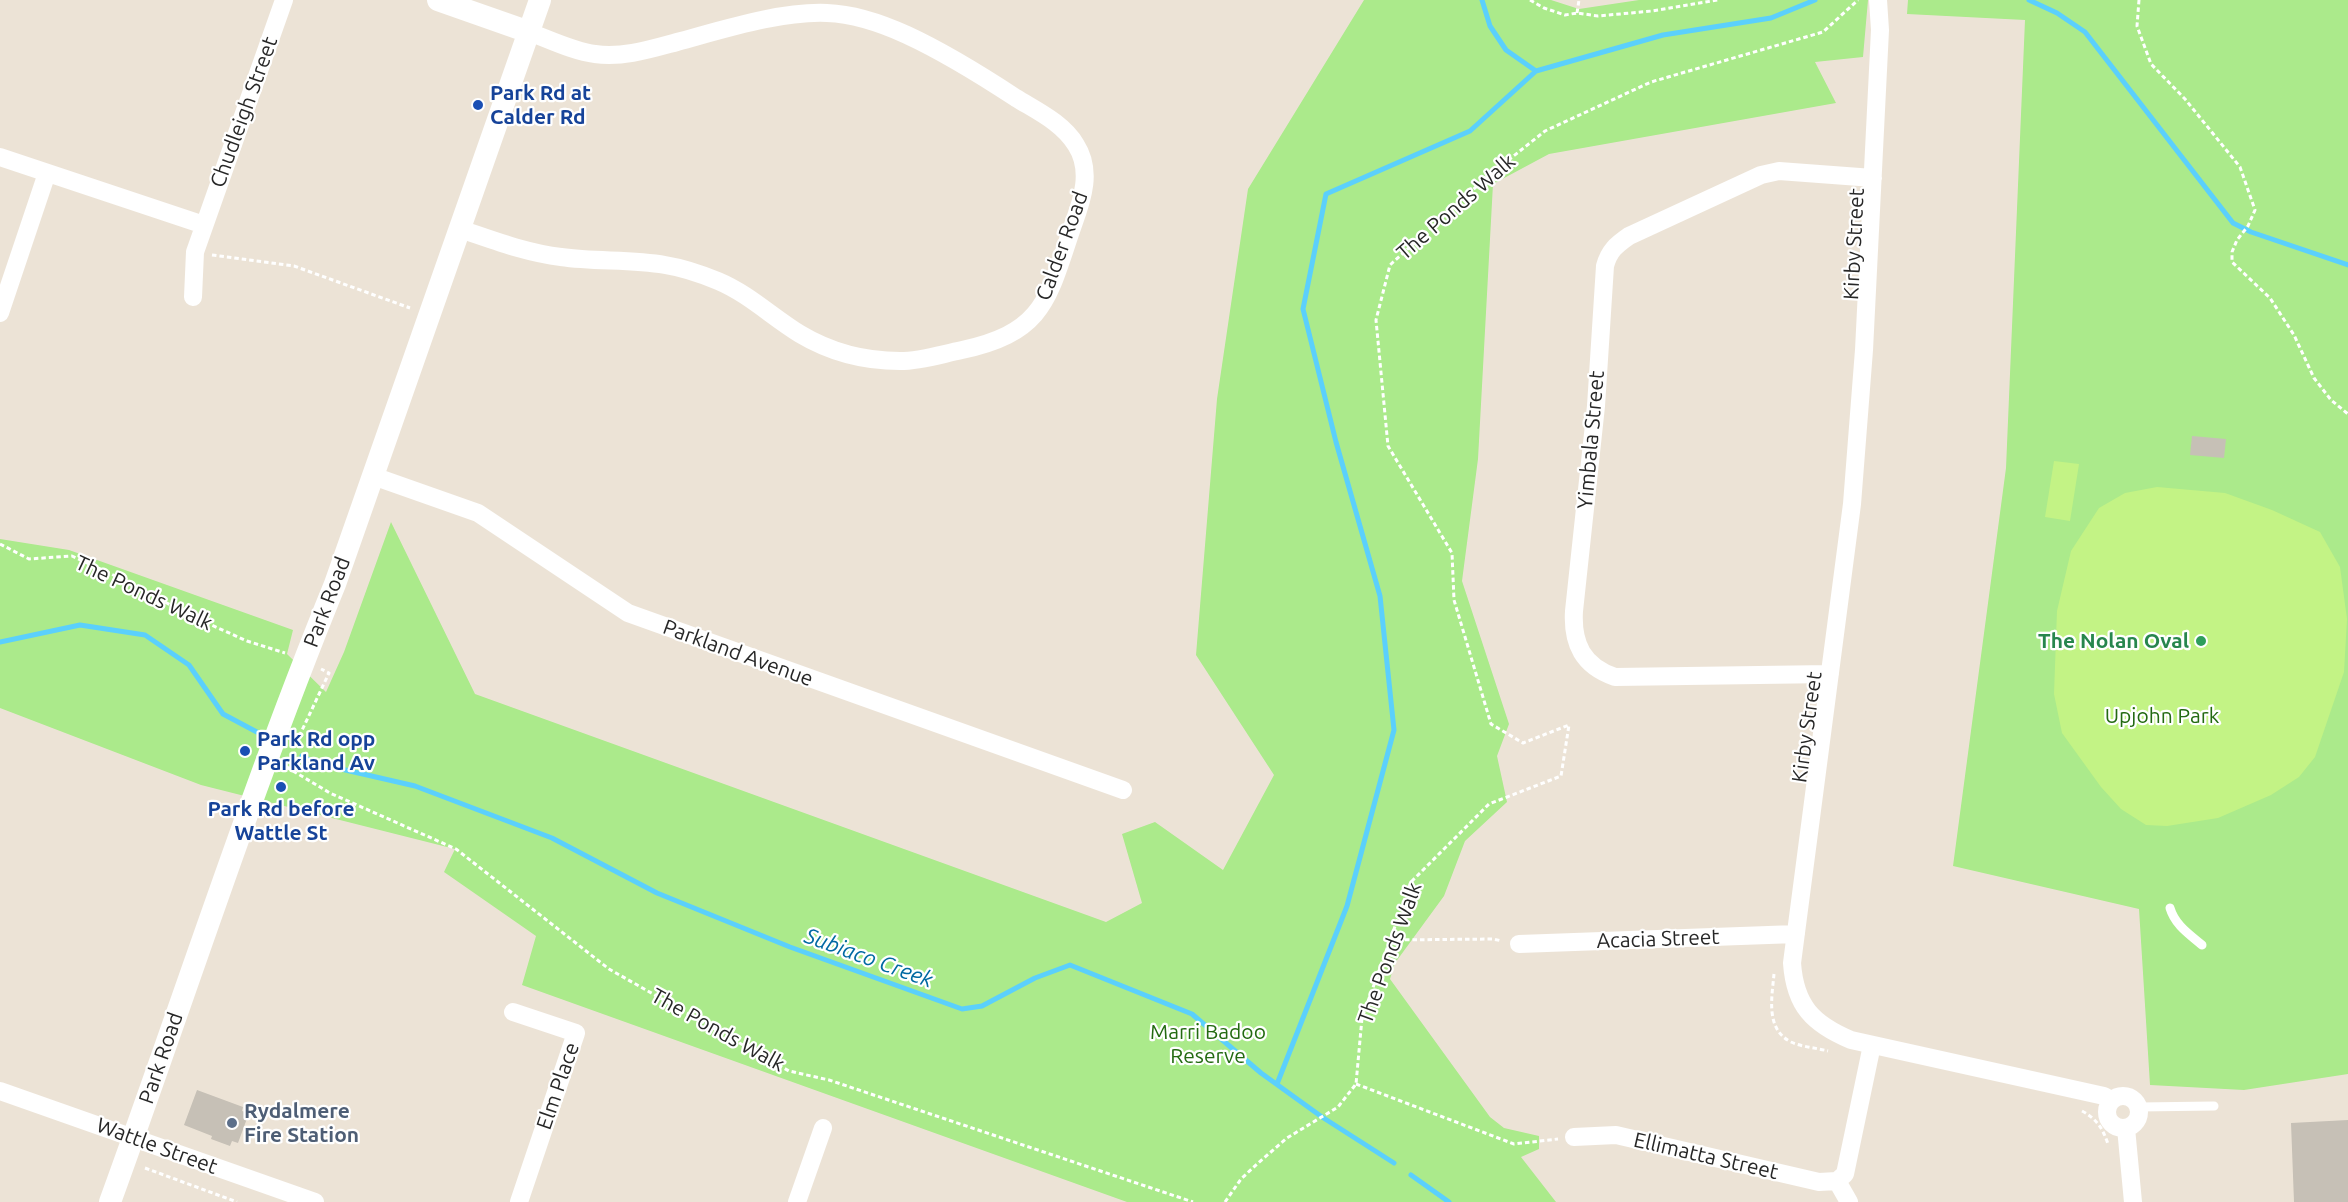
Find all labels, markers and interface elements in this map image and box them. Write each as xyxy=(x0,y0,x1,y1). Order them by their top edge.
street label: Chudleigh Street xyxy=(205,33,283,191)
place label: Park Rd at Calder Rd xyxy=(490,80,591,130)
marker: Park Rd at Calder Rd xyxy=(471,98,485,112)
street label: The Ponds Walk xyxy=(1392,149,1520,265)
street label: Kirby Street xyxy=(1838,187,1870,301)
street label: Calder Road xyxy=(1031,188,1093,304)
street label: Yimbala Street xyxy=(1572,370,1610,510)
street label: The Ponds Walk xyxy=(71,550,217,636)
street label: Park Road xyxy=(298,553,356,651)
street label: Parkland Avenue xyxy=(660,614,816,692)
place label: The Nolan Oval xyxy=(2038,628,2189,654)
marker: The Nolan Oval xyxy=(2194,634,2208,648)
street label: Kirby Street xyxy=(1787,670,1827,784)
park label: Upjohn Park xyxy=(2105,703,2219,729)
place label: Park Rd opp Parkland Av xyxy=(257,726,375,776)
marker: Park Rd opp Parkland Av xyxy=(238,744,252,758)
marker: Park Rd before Wattle St xyxy=(274,780,288,794)
place label: Park Rd before Wattle St xyxy=(207,796,355,846)
street label: The Ponds Walk xyxy=(1353,879,1427,1027)
water label: Subiaco Creek xyxy=(801,922,937,994)
street label: Acacia Street xyxy=(1596,924,1720,954)
street label: The Ponds Walk xyxy=(647,983,789,1077)
street label: Park Road xyxy=(134,1009,188,1107)
park label: Marri Badoo Reserve xyxy=(1150,1019,1266,1069)
street label: Elm Place xyxy=(531,1039,585,1133)
place label: Rydalmere Fire Station xyxy=(244,1098,359,1148)
street label: Wattle Street xyxy=(93,1112,221,1180)
marker: Rydalmere Fire Station xyxy=(225,1116,239,1130)
street label: Ellimatta Street xyxy=(1631,1127,1781,1185)

